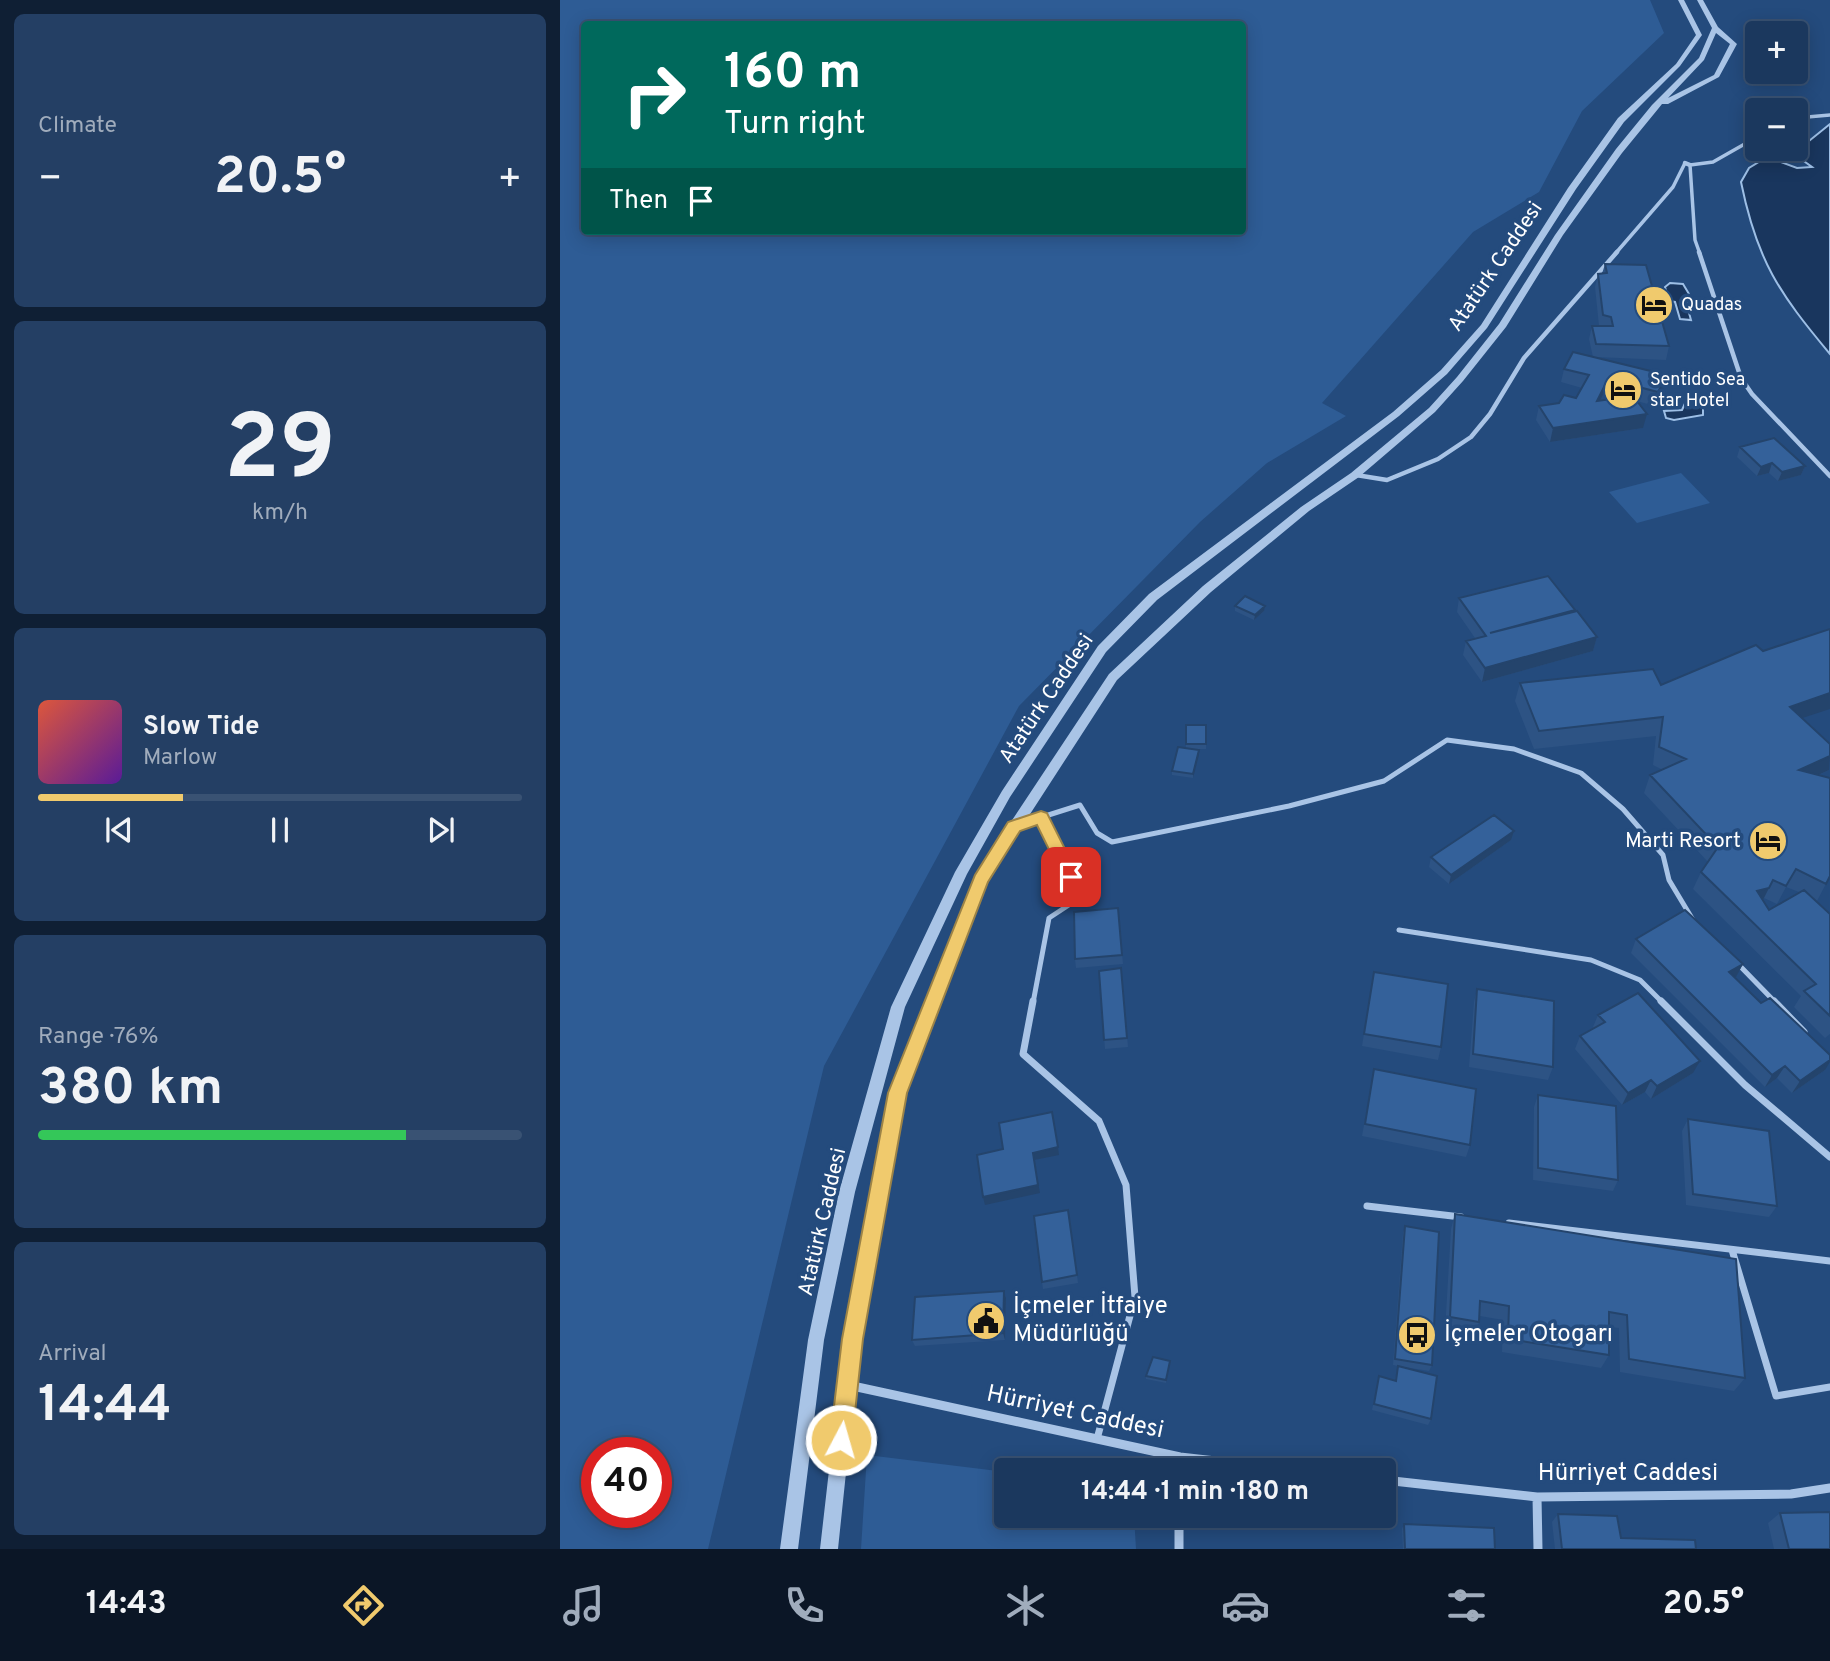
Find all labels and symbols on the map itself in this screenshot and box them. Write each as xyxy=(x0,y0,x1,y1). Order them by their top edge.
street label: Atatürk Caddesi xyxy=(1443,197,1549,337)
hotel icon: Quadas xyxy=(1633,284,1675,326)
place label: Quadas xyxy=(1681,294,1742,317)
hotel icon: Sentido Sea star Hotel xyxy=(1602,369,1644,411)
place label: Sentido Sea star Hotel xyxy=(1650,369,1745,413)
street label: Atatürk Caddesi xyxy=(994,629,1100,769)
hotel icon: Marti Resort xyxy=(1747,820,1789,862)
place label: Marti Resort xyxy=(1625,828,1741,855)
pin xyxy=(1041,847,1101,907)
street label: Atatürk Caddesi xyxy=(793,1145,853,1299)
place label: İçmeler İtfaiye Müdürlüğü xyxy=(1013,1291,1168,1350)
public building icon: İçmeler İtfaiye Müdürlüğü xyxy=(965,1300,1007,1342)
bus stop icon: İçmeler Otogarı xyxy=(1396,1314,1438,1356)
place label: İçmeler Otogarı xyxy=(1444,1319,1613,1350)
street label: Hürriyet Caddesi xyxy=(984,1380,1166,1446)
position arrow xyxy=(804,1403,878,1477)
speed limit sign: 40 xyxy=(581,1437,672,1528)
street label: Hürriyet Caddesi xyxy=(1538,1459,1718,1489)

